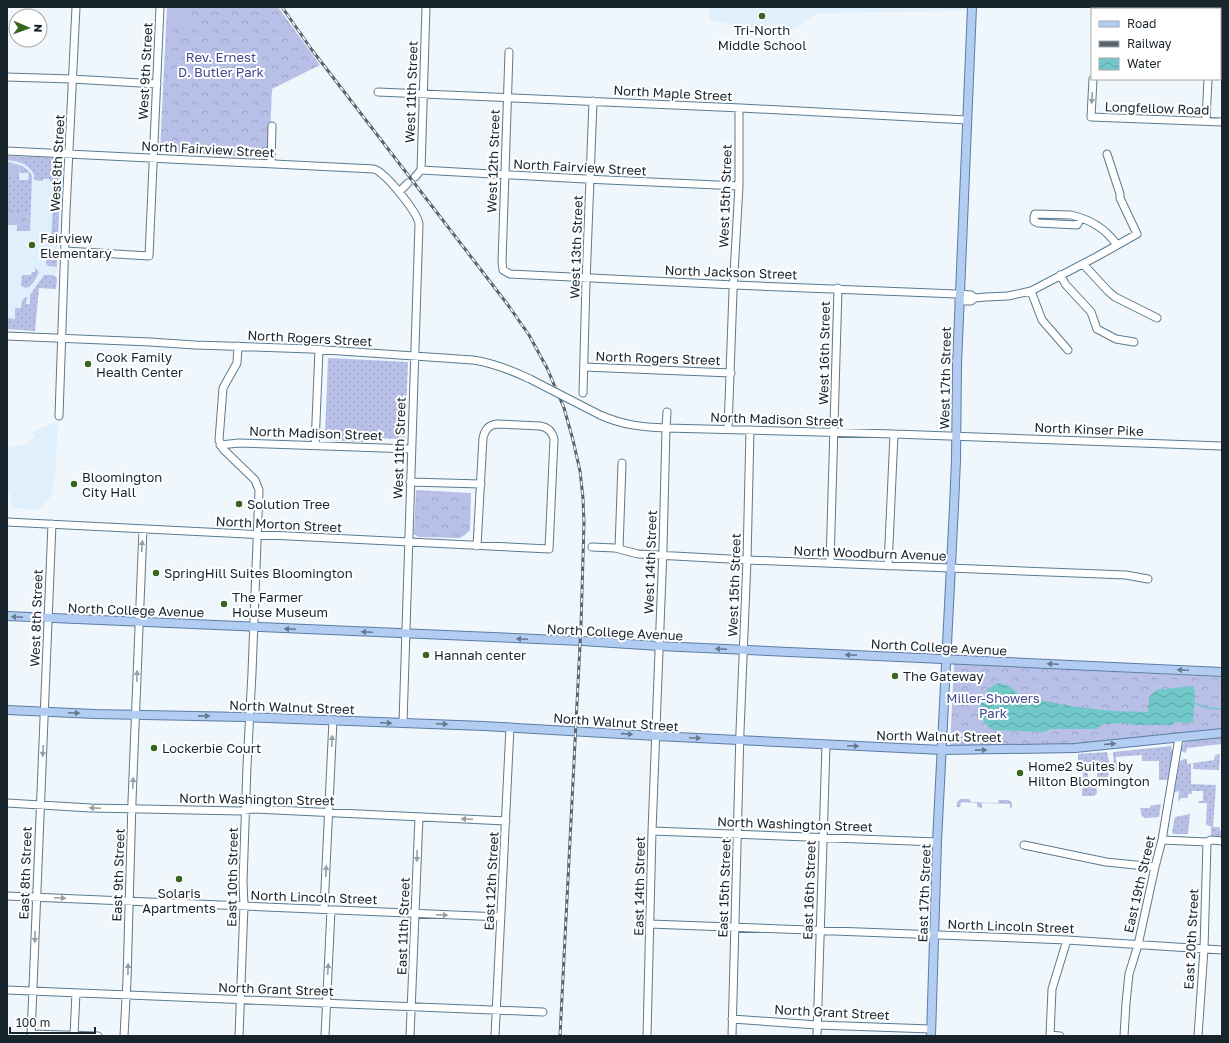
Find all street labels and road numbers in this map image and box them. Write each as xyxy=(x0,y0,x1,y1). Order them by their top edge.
street label: West 9th Street xyxy=(134,22,156,120)
street label: West 11th Street xyxy=(401,41,421,143)
street label: North Maple Street xyxy=(613,82,733,104)
street label: Longfellow Road xyxy=(1104,98,1210,118)
street label: West 12th Street xyxy=(483,109,503,213)
street label: West 8th Street xyxy=(46,114,68,212)
street label: North Fairview Street xyxy=(141,138,275,160)
street label: West 15th Street xyxy=(715,144,735,248)
street label: North Fairview Street xyxy=(513,156,647,178)
street label: West 13th Street xyxy=(566,195,586,299)
street label: North Jackson Street xyxy=(664,262,798,282)
street label: West 16th Street xyxy=(815,301,833,405)
street label: West 17th Street xyxy=(936,326,954,430)
street label: North Rogers Street xyxy=(247,327,373,349)
street label: North Rogers Street xyxy=(595,348,721,368)
street label: West 11th Street xyxy=(389,397,409,499)
street label: North Madison Street xyxy=(710,409,844,429)
street label: North Kinser Pike xyxy=(1034,419,1144,439)
street label: North Madison Street xyxy=(249,423,383,443)
street label: West 14th Street xyxy=(640,510,660,614)
street label: North Morton Street xyxy=(215,513,343,535)
street label: West 15th Street xyxy=(724,533,744,637)
street label: North Woodburn Avenue xyxy=(793,542,947,564)
street label: West 8th Street xyxy=(26,569,46,667)
street label: North College Avenue xyxy=(68,600,204,620)
street label: North College Avenue xyxy=(546,620,684,644)
street label: North College Avenue xyxy=(870,635,1008,659)
street label: North Walnut Street xyxy=(229,697,355,717)
street label: North Walnut Street xyxy=(553,710,679,734)
street label: North Walnut Street xyxy=(876,727,1002,745)
street label: North Washington Street xyxy=(179,790,335,808)
street label: North Washington Street xyxy=(717,813,873,835)
street label: East 8th Street xyxy=(15,826,35,920)
street label: East 10th Street xyxy=(223,827,241,927)
street label: East 9th Street xyxy=(108,828,128,922)
street label: East 12th Street xyxy=(480,831,502,931)
street label: East 19th Street xyxy=(1120,834,1158,934)
street label: East 14th Street xyxy=(630,836,648,936)
street label: East 15th Street xyxy=(714,838,734,938)
street label: East 16th Street xyxy=(799,840,819,940)
street label: East 17th Street xyxy=(914,843,934,943)
street label: East 11th Street xyxy=(393,877,413,975)
street label: North Lincoln Street xyxy=(250,887,378,907)
street label: East 20th Street xyxy=(1180,888,1202,990)
street label: North Lincoln Street xyxy=(947,916,1075,936)
street label: North Grant Street xyxy=(218,979,334,999)
street label: North Grant Street xyxy=(774,1001,890,1023)

